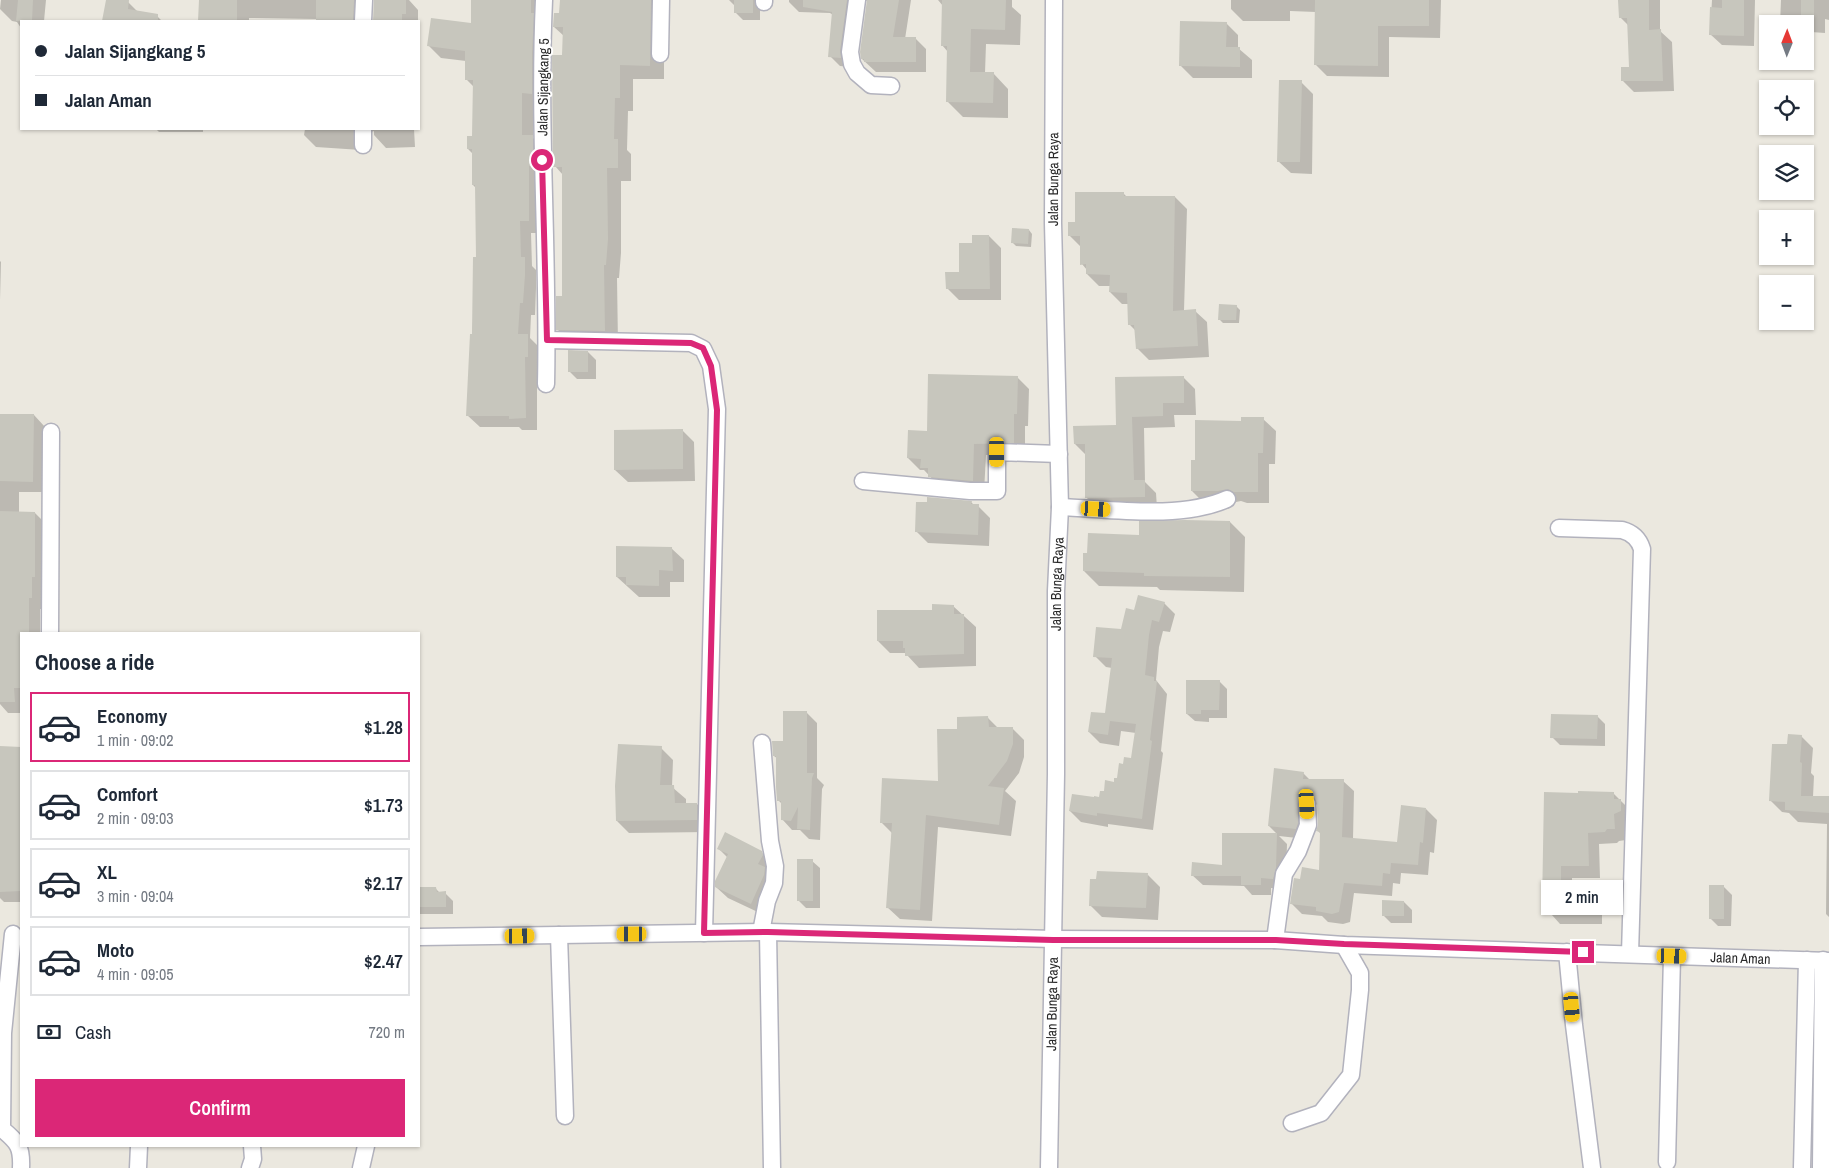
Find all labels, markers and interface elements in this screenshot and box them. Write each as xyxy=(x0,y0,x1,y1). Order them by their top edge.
north arrow xyxy=(1759,15,1814,70)
map controls xyxy=(1759,15,1814,330)
text: Jalan Sijangkang 5 xyxy=(65,38,205,64)
street label: Jalan Sijangkang 5 xyxy=(533,38,553,136)
button: locate xyxy=(1759,80,1814,135)
text: Jalan Aman xyxy=(65,87,152,113)
street label: Jalan Bunga Raya xyxy=(1044,132,1062,226)
button: layers xyxy=(1759,145,1814,200)
route start xyxy=(531,149,553,171)
button: + xyxy=(1759,210,1814,265)
button: − xyxy=(1759,275,1814,330)
car xyxy=(989,437,1004,467)
car xyxy=(1080,501,1111,517)
street label: Jalan Bunga Raya xyxy=(1047,536,1068,631)
text: Choose a ride xyxy=(35,647,154,677)
text: Economy xyxy=(97,703,167,729)
icon: car xyxy=(37,705,82,750)
text: $1.28 xyxy=(364,714,403,740)
text: 1 min · 09:02 xyxy=(97,729,174,751)
text: Comfort xyxy=(97,781,158,807)
icon: car xyxy=(37,783,82,828)
car xyxy=(1298,789,1315,819)
text: $1.73 xyxy=(364,792,403,818)
text: 2 min · 09:03 xyxy=(97,807,174,829)
text: XL xyxy=(97,859,117,885)
icon: car xyxy=(37,861,82,906)
text: $2.17 xyxy=(364,870,403,896)
callout: 2 min xyxy=(1542,880,1624,914)
text: 3 min · 09:04 xyxy=(97,885,174,907)
text: 2 min xyxy=(1565,886,1599,908)
car xyxy=(617,927,647,942)
car xyxy=(504,928,535,944)
text: Moto xyxy=(97,937,134,963)
icon: car xyxy=(37,939,82,984)
route end xyxy=(1572,941,1594,963)
text: $2.47 xyxy=(364,948,403,974)
car xyxy=(1656,948,1687,964)
street label: Jalan Aman xyxy=(1710,948,1771,968)
street label: Jalan Bunga Raya xyxy=(1042,956,1062,1051)
text: 4 min · 09:05 xyxy=(97,963,174,985)
car xyxy=(1563,991,1580,1023)
icon: cash xyxy=(35,1018,63,1046)
text: Cash xyxy=(75,1019,111,1045)
text: 720 m xyxy=(369,1021,405,1043)
button: Confirm xyxy=(35,1079,405,1137)

